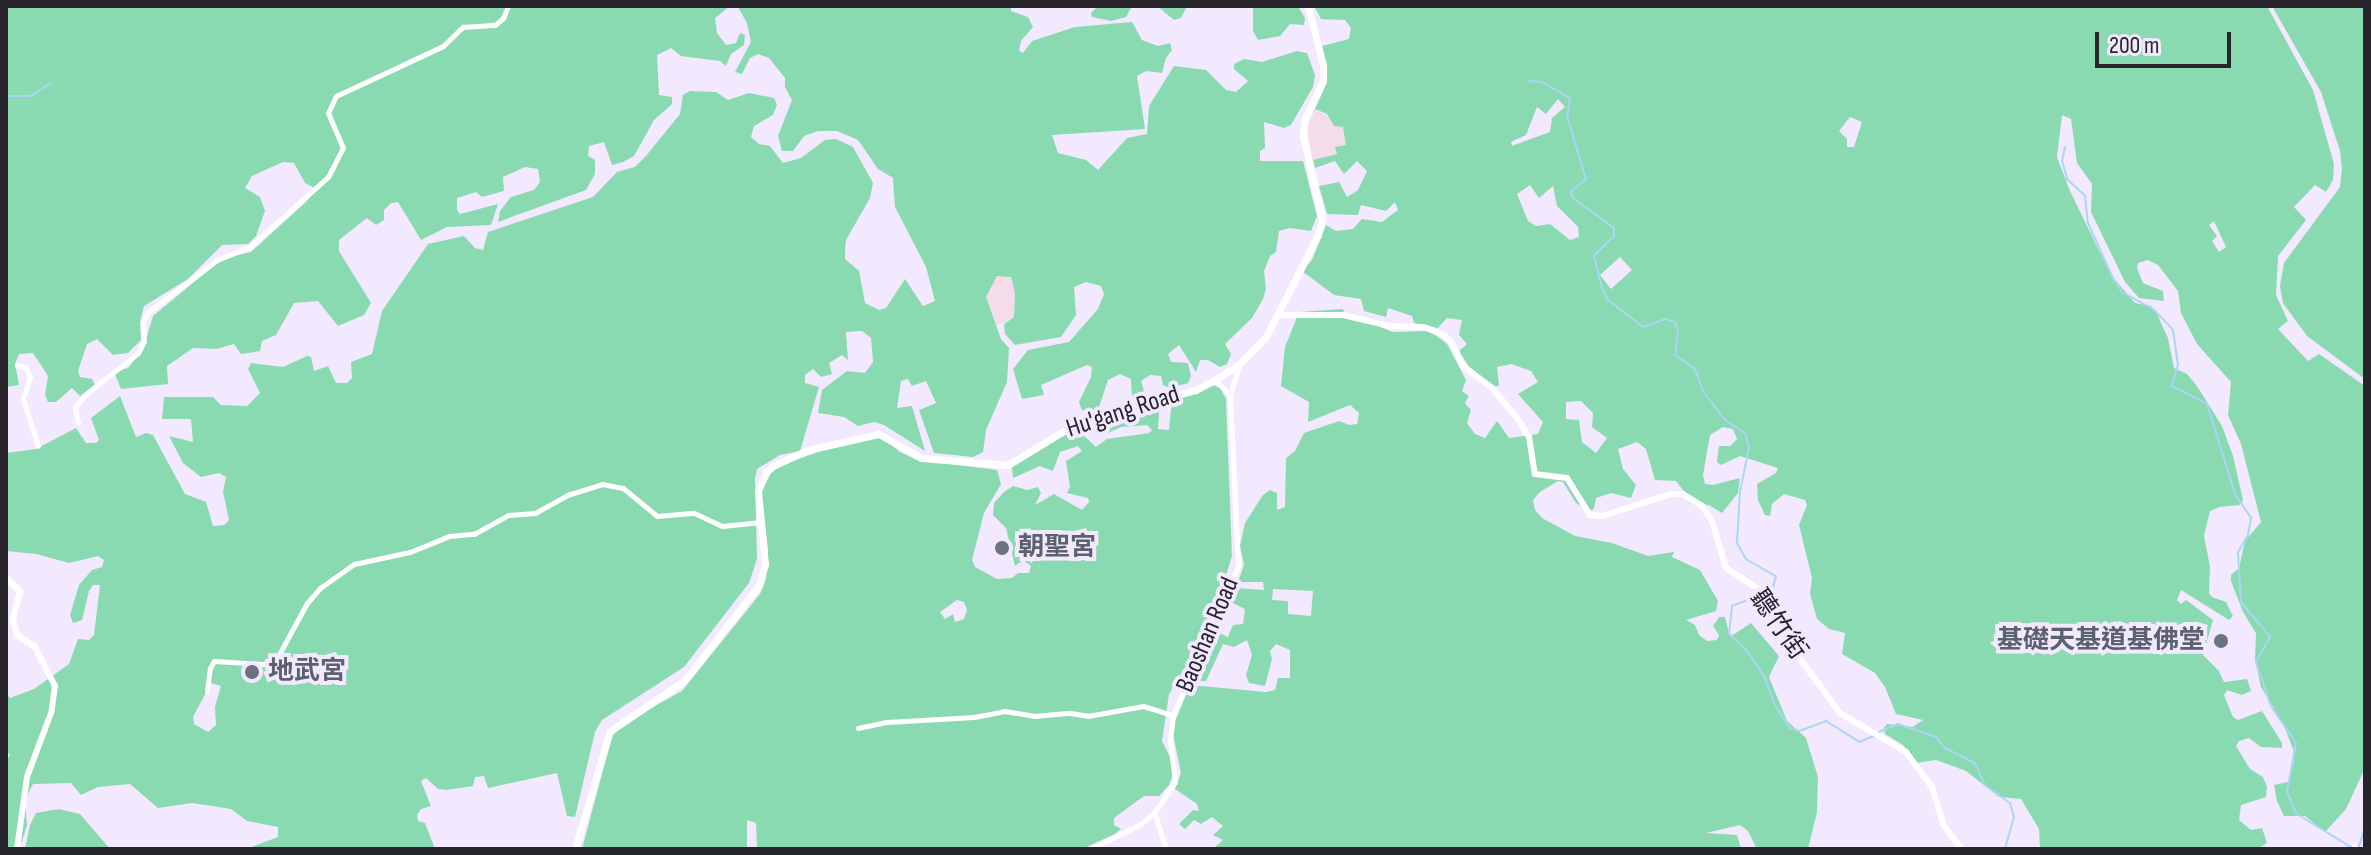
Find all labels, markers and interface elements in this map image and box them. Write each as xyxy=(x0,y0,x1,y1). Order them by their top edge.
scale bar xyxy=(2099,16,2235,66)
text: 200 m xyxy=(2109,31,2160,60)
street label: Hu'gang Road xyxy=(1062,379,1184,445)
place label: 朝聖宮 xyxy=(1018,532,1096,564)
marker: 朝聖宮 xyxy=(993,539,1011,557)
street label: Baoshan Road xyxy=(1170,573,1246,697)
street label: 聽竹街 xyxy=(1743,584,1813,666)
place label: 基礎天基道基佛堂 xyxy=(1997,625,2205,657)
marker: 基礎天基道基佛堂 xyxy=(2212,632,2230,650)
place label: 地武宮 xyxy=(268,656,346,688)
marker: 地武宮 xyxy=(243,663,261,681)

